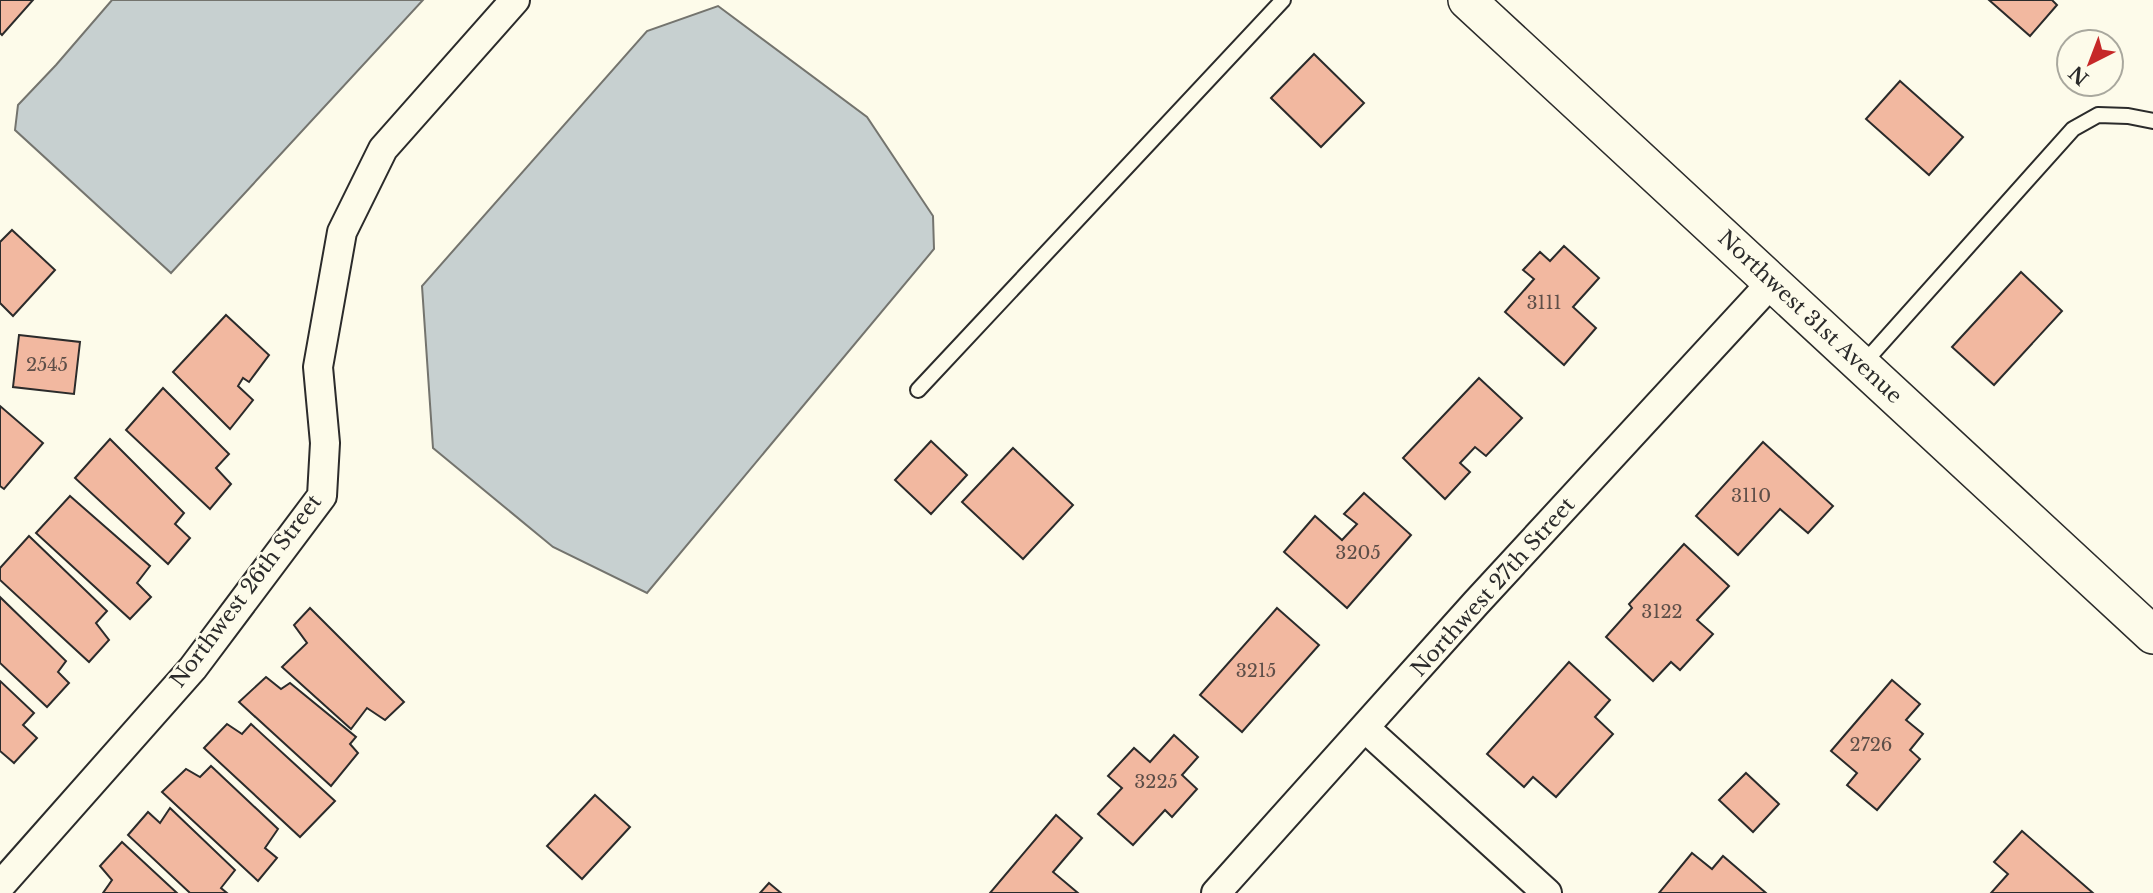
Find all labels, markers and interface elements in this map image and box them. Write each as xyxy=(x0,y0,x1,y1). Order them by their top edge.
north arrow xyxy=(2055,28,2125,98)
text: N xyxy=(2065,61,2093,90)
street label: Northwest 31st Avenue xyxy=(1713,225,1907,409)
house number: 3111 xyxy=(1526,292,1562,314)
house number: 2545 xyxy=(26,354,68,376)
house number: 3110 xyxy=(1731,485,1771,507)
street label: Northwest 26th Street xyxy=(165,489,327,693)
street label: Northwest 27th Street xyxy=(1406,492,1580,682)
house number: 3205 xyxy=(1335,542,1381,564)
house number: 3122 xyxy=(1641,601,1683,623)
house number: 3215 xyxy=(1236,660,1276,682)
house number: 2726 xyxy=(1850,734,1892,756)
house number: 3225 xyxy=(1134,771,1178,793)

